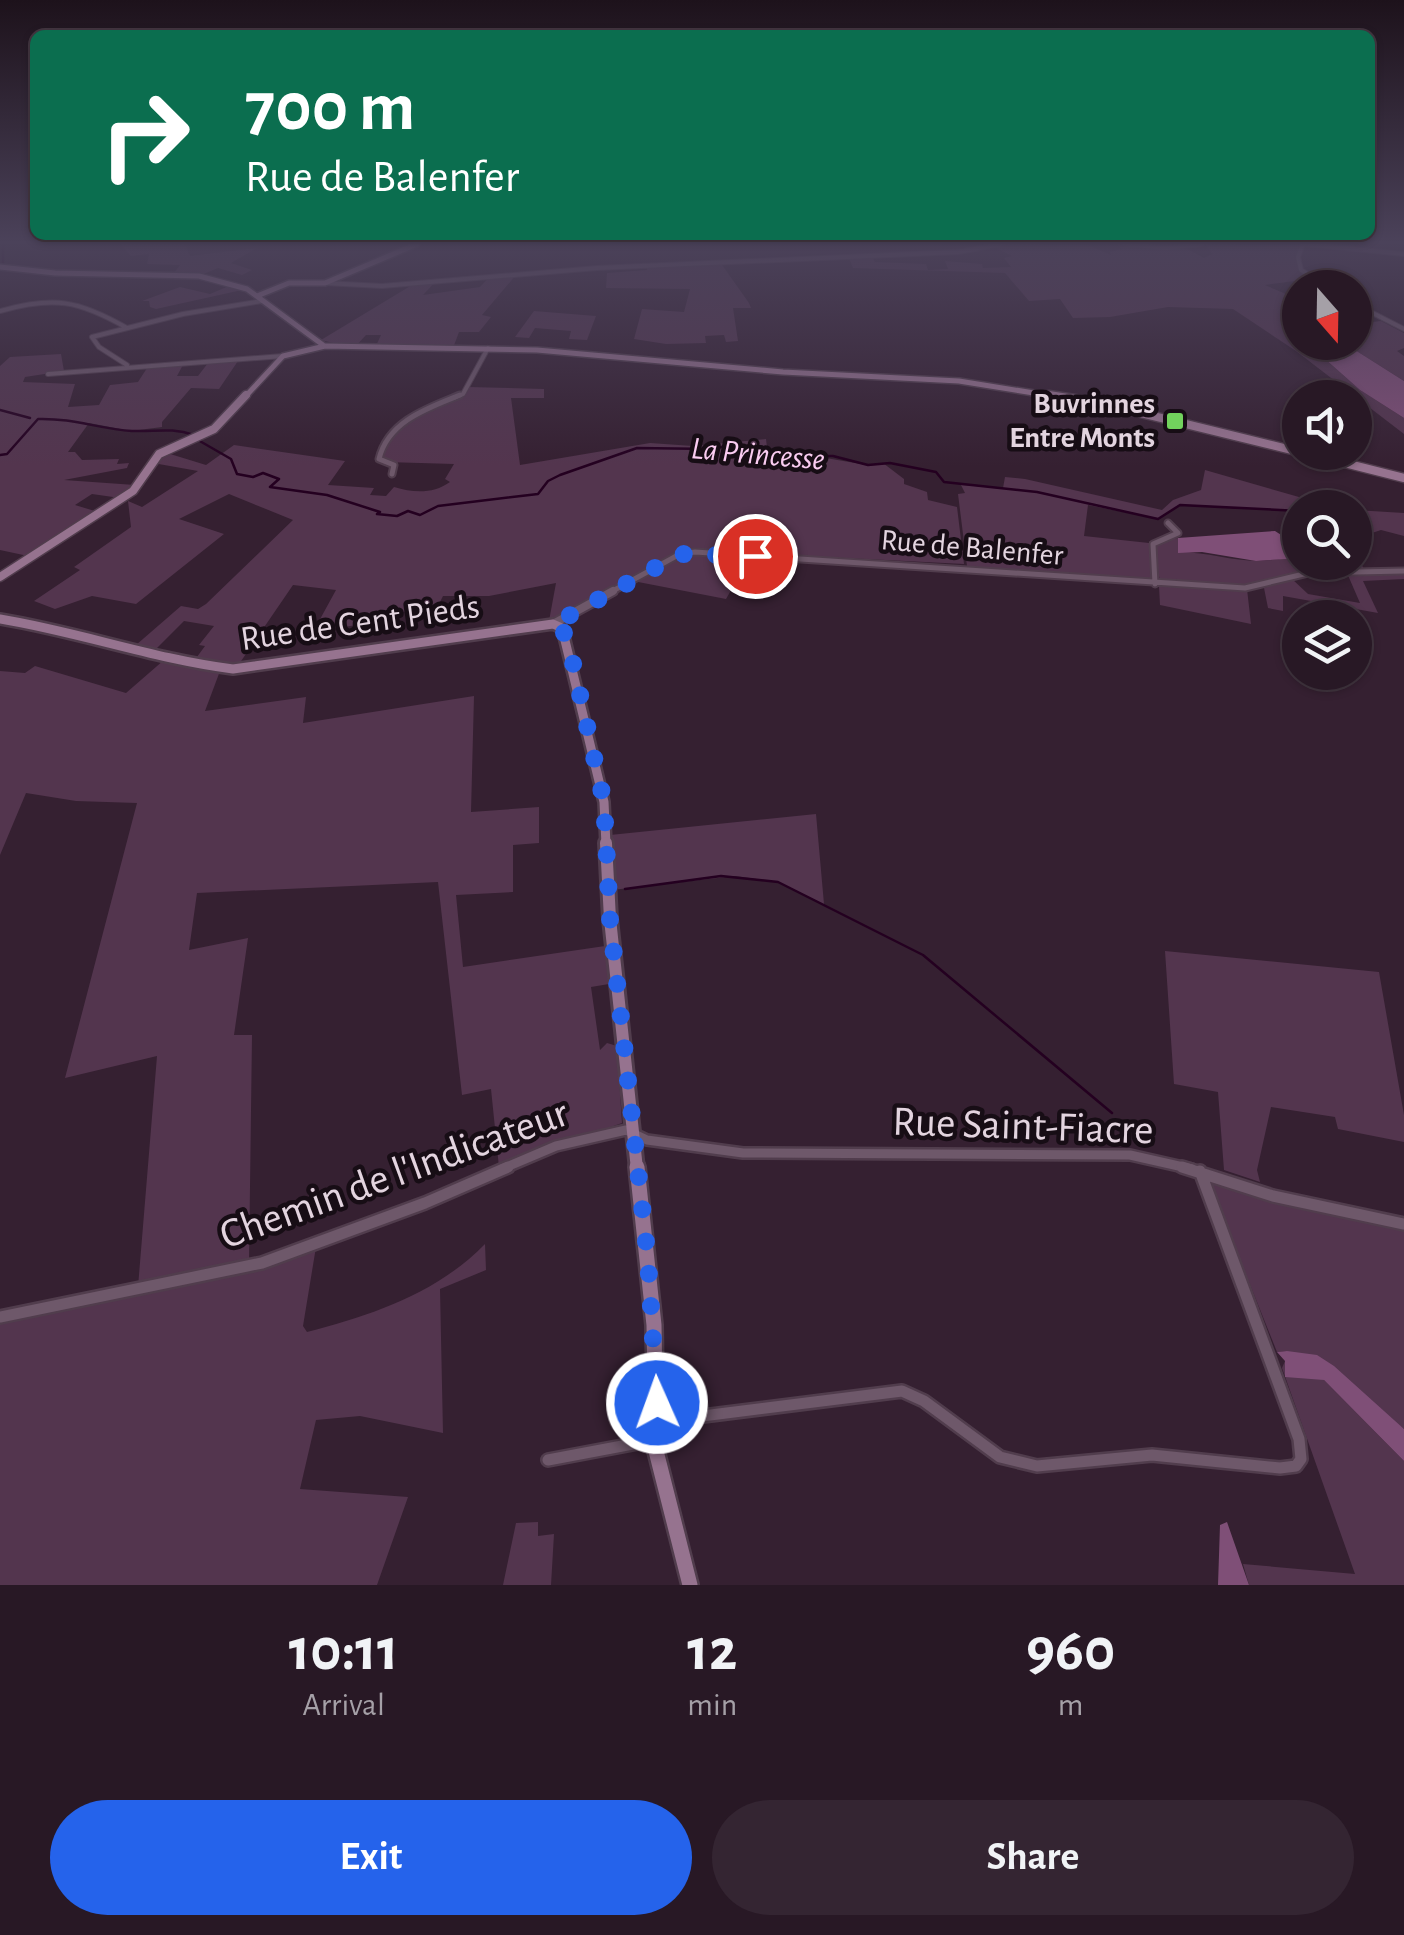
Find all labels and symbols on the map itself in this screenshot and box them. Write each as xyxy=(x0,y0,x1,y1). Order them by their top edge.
north arrow xyxy=(1282,270,1372,360)
place label: Buvrinnes Entre Monts xyxy=(1009,389,1155,453)
marker: Buvrinnes Entre Monts xyxy=(1164,410,1186,432)
water label: La Princesse xyxy=(690,432,826,476)
pin xyxy=(713,514,798,599)
street label: Rue de Balenfer xyxy=(880,525,1065,571)
street label: Rue de Cent Pieds xyxy=(238,589,482,657)
street label: Chemin de l'Indicateur xyxy=(214,1091,574,1257)
street label: Rue Saint-Fiacre xyxy=(892,1100,1154,1152)
position arrow xyxy=(605,1351,709,1455)

